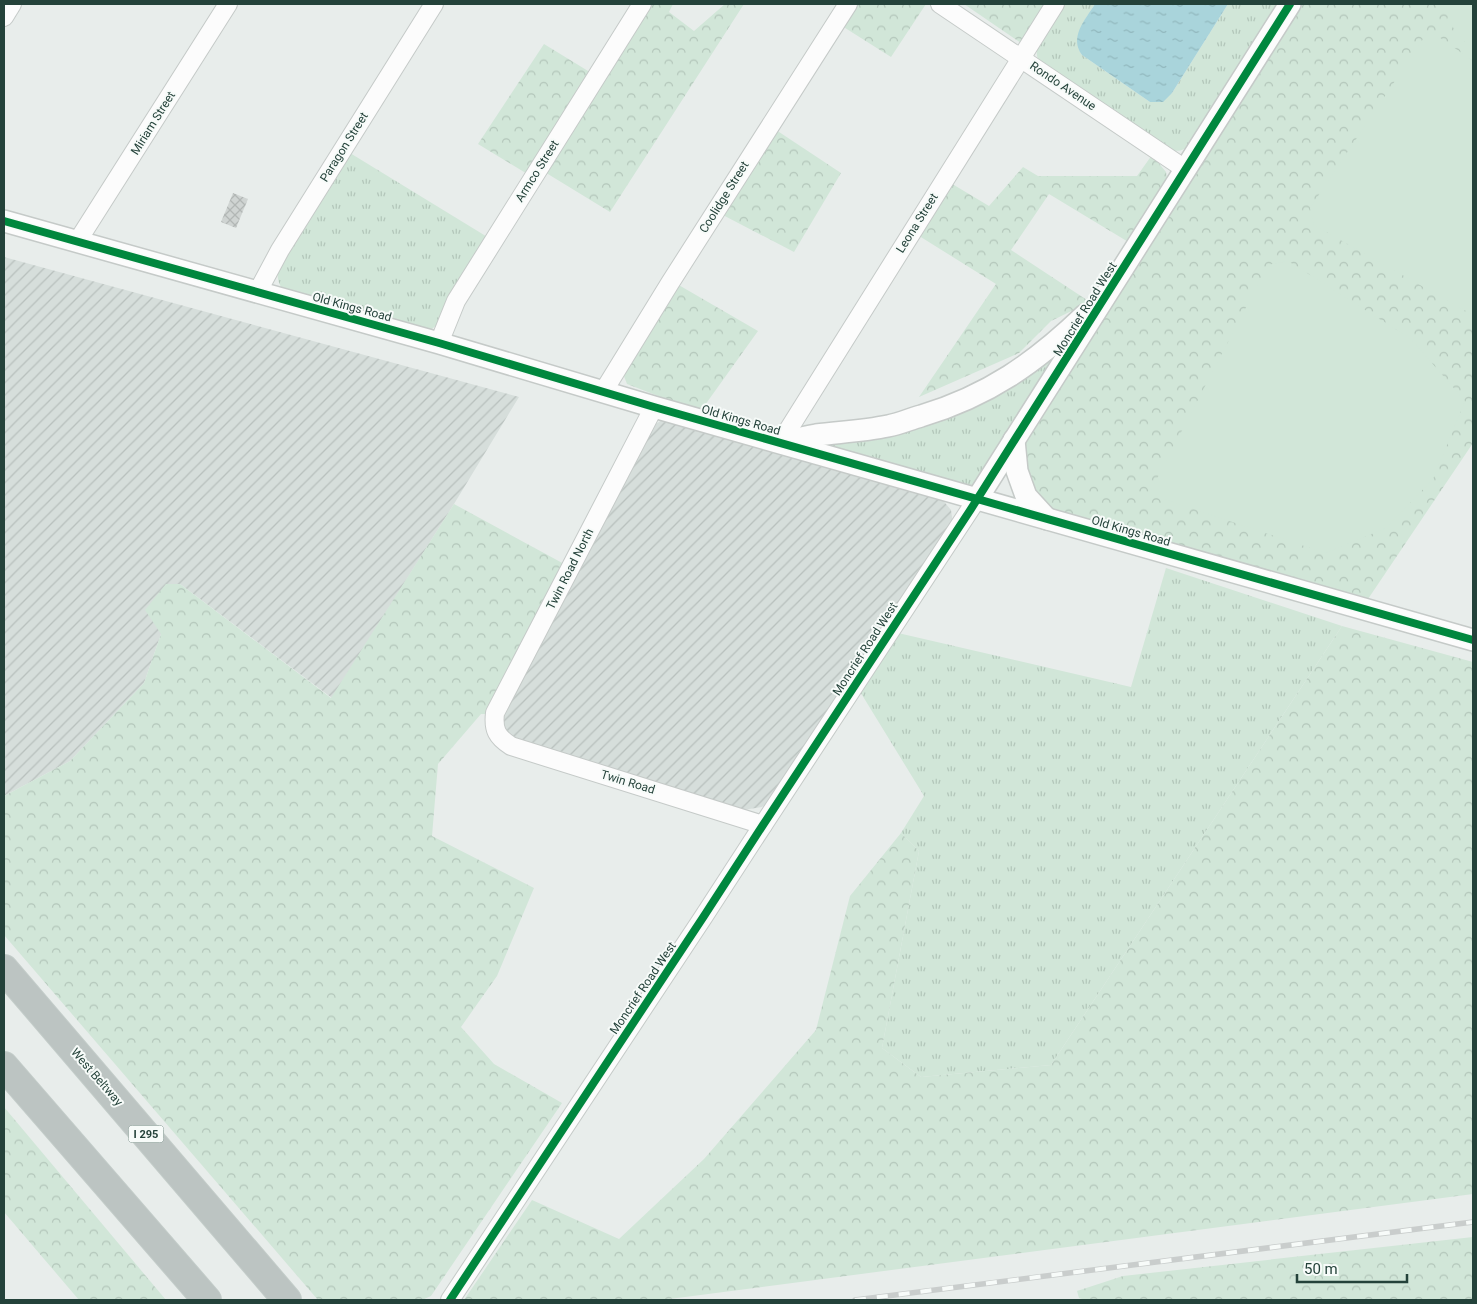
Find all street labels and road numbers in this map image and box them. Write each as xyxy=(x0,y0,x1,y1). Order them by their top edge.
street label: Rondo Avenue xyxy=(1027,59,1099,113)
street label: Miriam Street xyxy=(128,89,178,157)
street label: Paragon Street xyxy=(317,110,371,184)
street label: Armco Street xyxy=(512,137,562,204)
street label: Coolidge Street xyxy=(696,159,752,235)
street label: Leona Street xyxy=(893,191,941,255)
street label: Moncrief Road West xyxy=(1050,259,1120,359)
street label: Old Kings Road xyxy=(311,290,393,324)
street label: Old Kings Road xyxy=(700,402,782,438)
street label: Old Kings Road xyxy=(1090,513,1172,549)
street label: Twin Road North xyxy=(544,526,596,612)
street label: Moncrief Road West xyxy=(830,600,900,698)
street label: Twin Road xyxy=(599,767,657,797)
street label: Moncrief Road West xyxy=(607,939,679,1037)
street label: West Beltway xyxy=(68,1045,126,1109)
road number: I 295 xyxy=(128,1126,164,1142)

